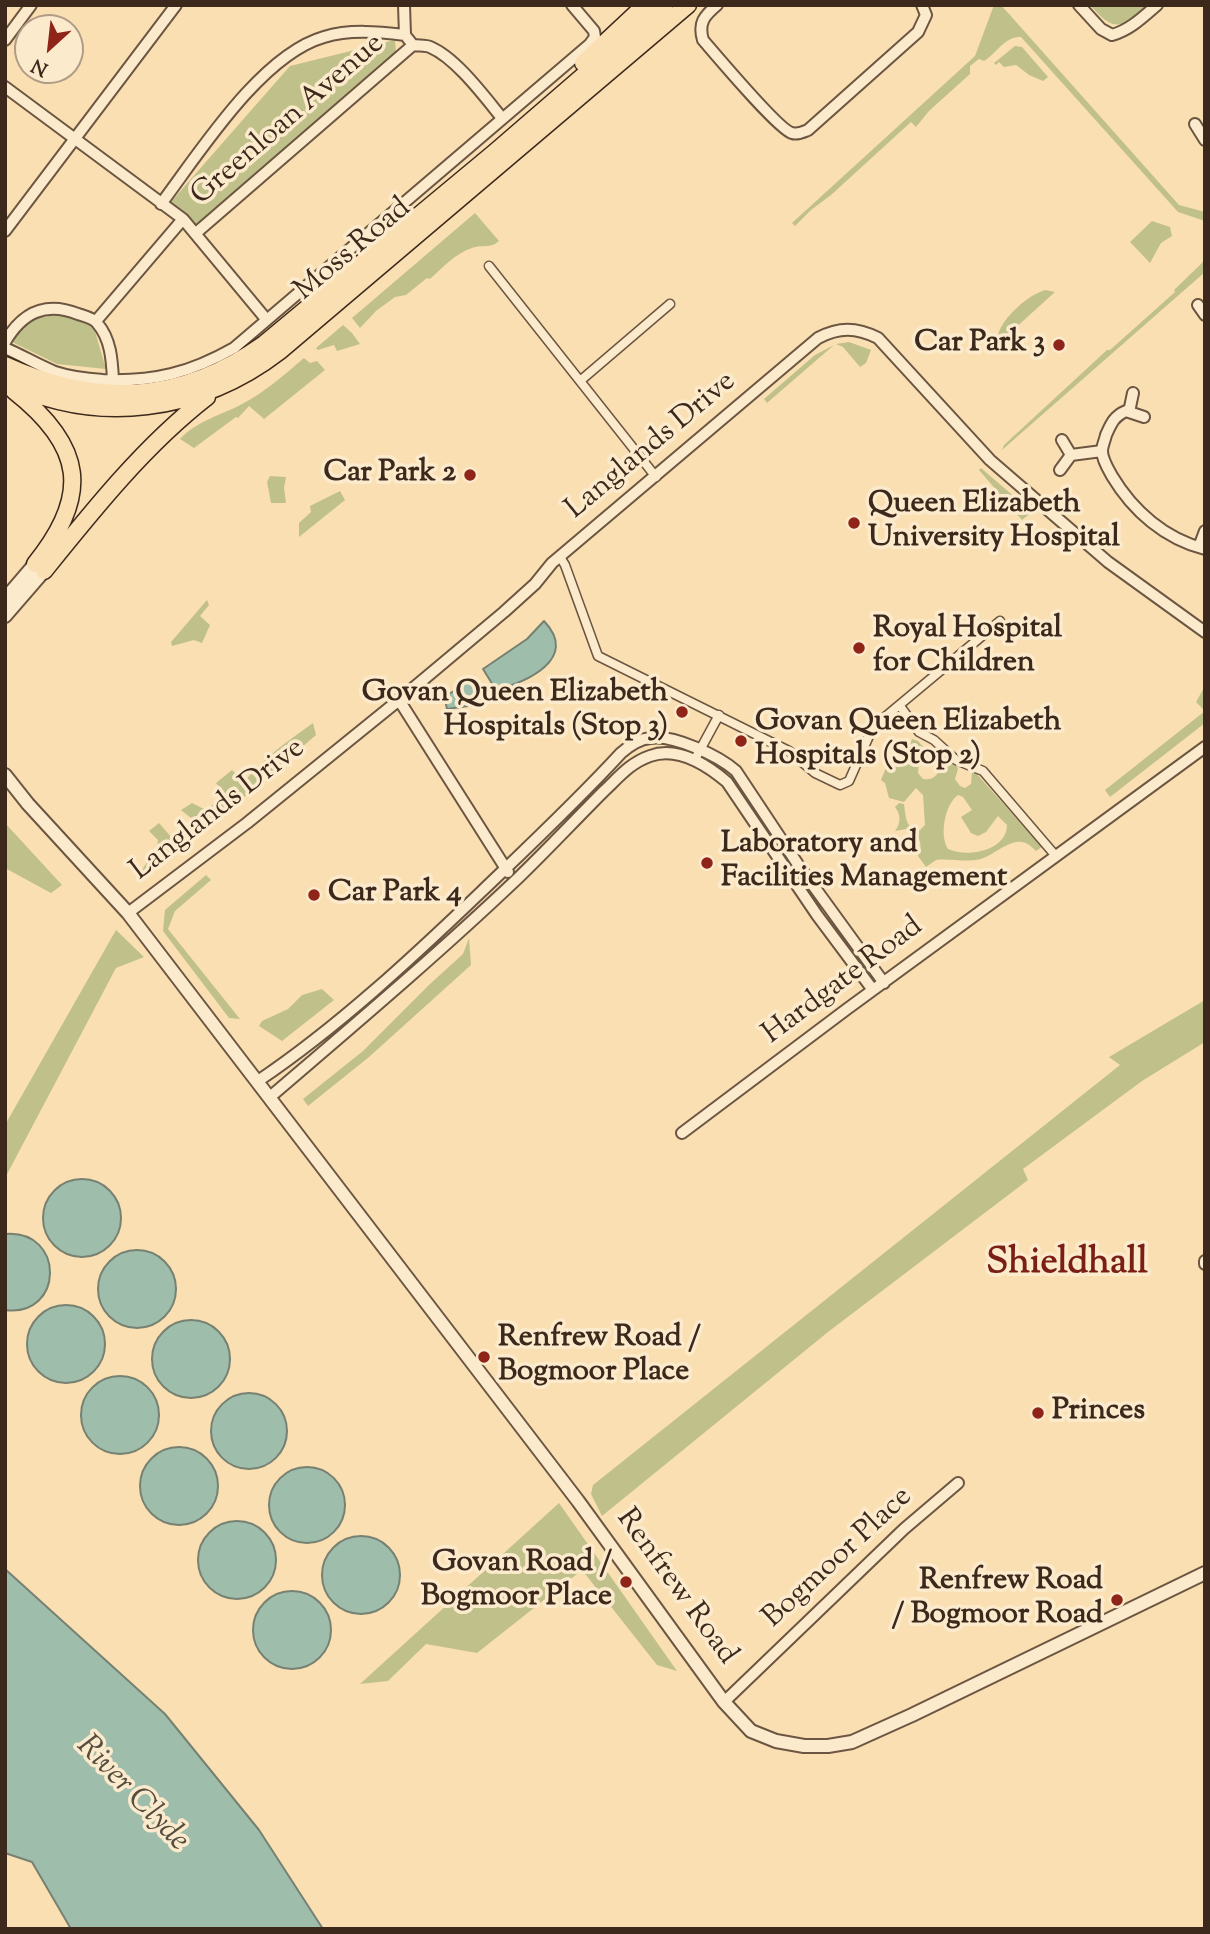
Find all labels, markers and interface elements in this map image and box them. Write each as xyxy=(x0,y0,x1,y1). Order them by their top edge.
north arrow xyxy=(14,14,84,84)
street label: Greenloan Avenue xyxy=(185,27,393,215)
text: N xyxy=(27,51,53,82)
street label: Moss Road xyxy=(288,192,420,310)
place label: Car Park 3 xyxy=(914,327,1045,363)
marker: Car Park 3 xyxy=(1051,337,1067,353)
street label: Langlands Drive xyxy=(560,365,744,529)
place label: Car Park 2 xyxy=(323,457,456,493)
marker: Car Park 2 xyxy=(462,467,478,483)
place label: Queen Elizabeth University Hospital xyxy=(868,488,1120,558)
marker: Queen Elizabeth University Hospital xyxy=(846,515,862,531)
place label: Royal Hospital for Children xyxy=(873,613,1062,684)
marker: Royal Hospital for Children xyxy=(851,640,867,656)
place label: Govan Queen Elizabeth Hospitals (Stop 3) xyxy=(362,677,668,748)
marker: Govan Queen Elizabeth Hospitals (Stop 3) xyxy=(674,704,690,720)
place label: Govan Queen Elizabeth Hospitals (Stop 2) xyxy=(755,706,1061,776)
street label: Langlands Drive xyxy=(125,732,313,890)
marker: Govan Queen Elizabeth Hospitals (Stop 2) xyxy=(733,733,749,749)
place label: Laboratory and Facilities Management xyxy=(721,828,1007,898)
marker: Laboratory and Facilities Management xyxy=(699,855,715,871)
place label: Car Park 4 xyxy=(328,877,462,913)
marker: Car Park 4 xyxy=(306,887,322,903)
street label: Hardgate Road xyxy=(757,910,931,1054)
district label: Shieldhall xyxy=(986,1244,1148,1288)
place label: Renfrew Road / Bogmoor Place xyxy=(498,1322,701,1392)
marker: Renfrew Road / Bogmoor Place xyxy=(476,1349,492,1365)
place label: Princes xyxy=(1052,1395,1145,1431)
marker: Princes xyxy=(1030,1405,1046,1421)
street label: Bogmoor Place xyxy=(757,1481,921,1637)
street label: Renfrew Road xyxy=(606,1503,744,1673)
place label: Govan Road / Bogmoor Place xyxy=(421,1547,612,1618)
place label: Renfrew Road / Bogmoor Road xyxy=(892,1565,1103,1636)
marker: Govan Road / Bogmoor Place xyxy=(618,1574,634,1590)
marker: Renfrew Road / Bogmoor Road xyxy=(1109,1592,1125,1608)
water label: River Clyde xyxy=(66,1729,196,1861)

